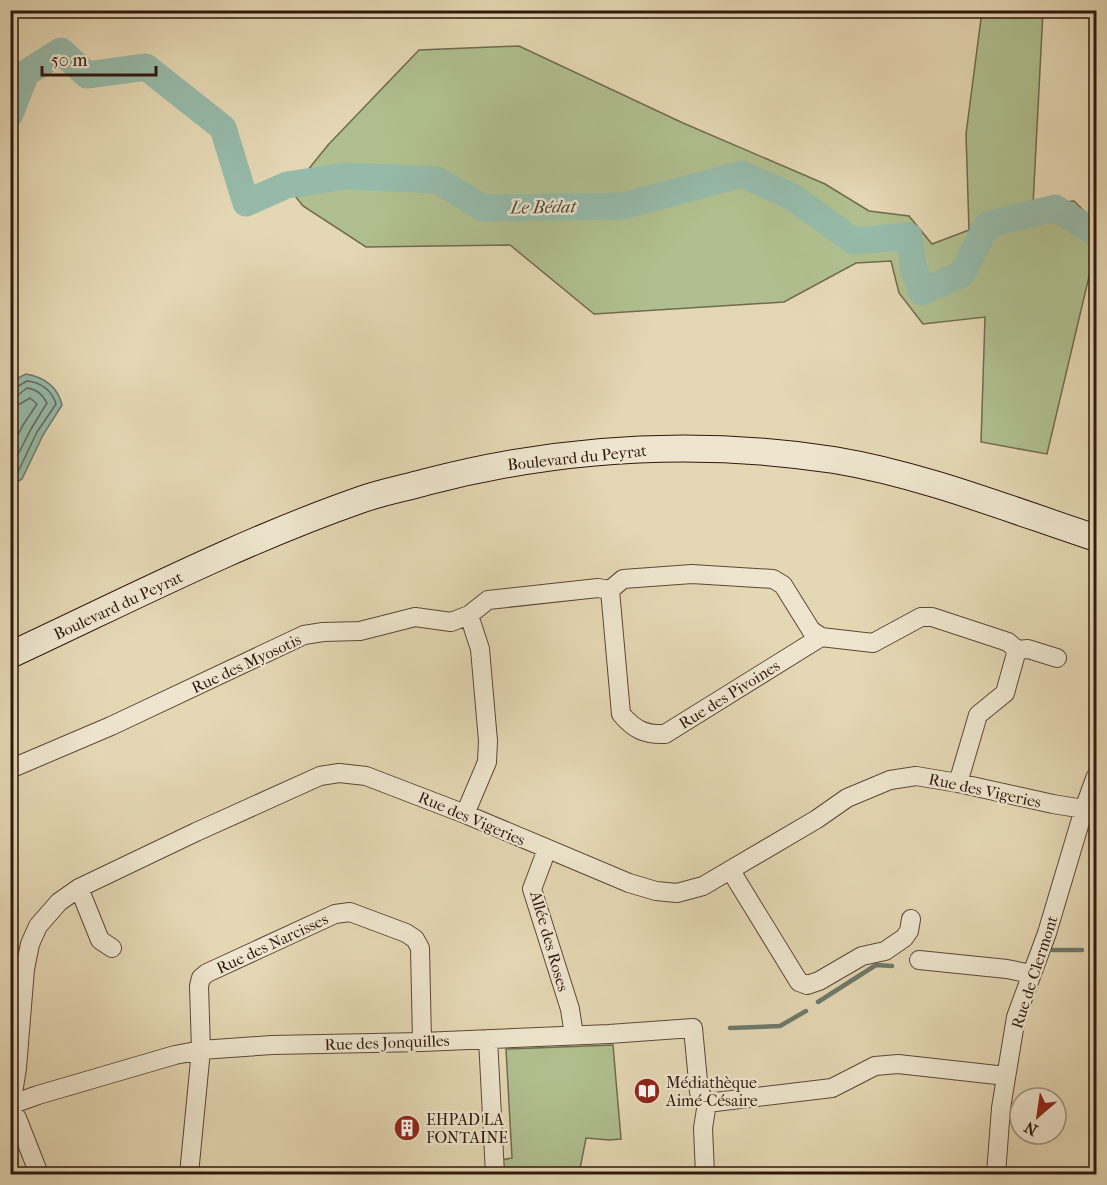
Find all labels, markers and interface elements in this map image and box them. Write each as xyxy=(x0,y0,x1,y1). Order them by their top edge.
scale bar xyxy=(42,39,156,77)
text: 50 m xyxy=(51,50,88,71)
water label: Le Bédat xyxy=(508,196,578,219)
street label: Boulevard du Peyrat xyxy=(506,441,648,474)
street label: Boulevard du Peyrat xyxy=(51,567,186,644)
street label: Rue des Myosotis xyxy=(188,630,304,697)
street label: Rue des Pivoines xyxy=(675,656,783,733)
street label: Rue des Vigeries xyxy=(927,769,1043,812)
street label: Rue des Vigeries xyxy=(415,787,528,850)
street label: Allée des Roses xyxy=(526,888,573,994)
street label: Rue des Narcisses xyxy=(213,909,331,978)
street label: Rue de Clermont xyxy=(1007,913,1062,1031)
street label: Rue des Jonquilles xyxy=(324,1031,450,1054)
place label: Médiathèque Aimé-Césaire xyxy=(665,1073,758,1110)
library icon: Médiathèque Aimé-Césaire xyxy=(632,1076,662,1106)
north arrow xyxy=(1008,1086,1068,1146)
place label: EHPAD LA FONTAINE xyxy=(426,1110,508,1147)
building icon: EHPAD LA FONTAINE xyxy=(392,1113,422,1143)
text: N xyxy=(1020,1117,1041,1140)

